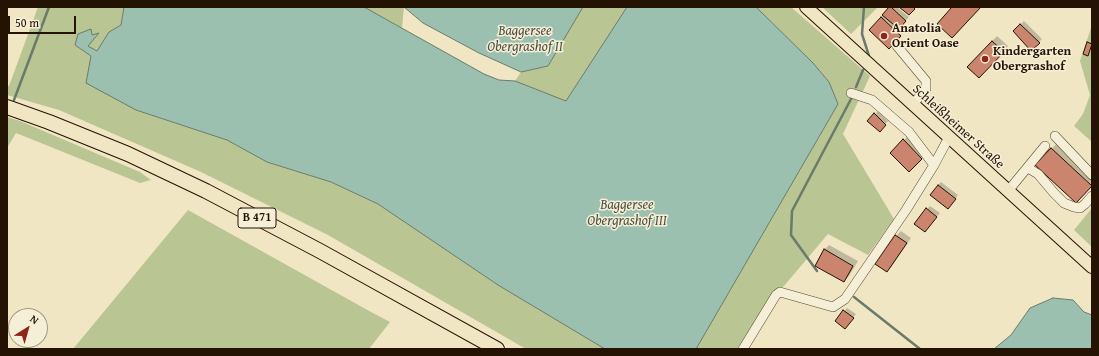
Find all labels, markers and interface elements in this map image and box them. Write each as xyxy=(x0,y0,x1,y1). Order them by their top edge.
scale bar xyxy=(10,8,78,34)
text: 50 m xyxy=(15,14,39,31)
place label: Anatolia Orient Oase xyxy=(892,21,959,52)
water label: Baggersee Obergrashof II xyxy=(487,23,563,56)
marker: Anatolia Orient Oase xyxy=(879,31,889,41)
place label: Kindergarten Obergrashof xyxy=(993,44,1071,75)
marker: Kindergarten Obergrashof xyxy=(980,54,990,64)
street label: Schleißheimer Straße xyxy=(909,82,1007,172)
water label: Baggersee Obergrashof III xyxy=(587,197,667,230)
road number: B 471 xyxy=(238,208,276,228)
north arrow xyxy=(8,308,48,348)
text: N xyxy=(27,311,42,328)

